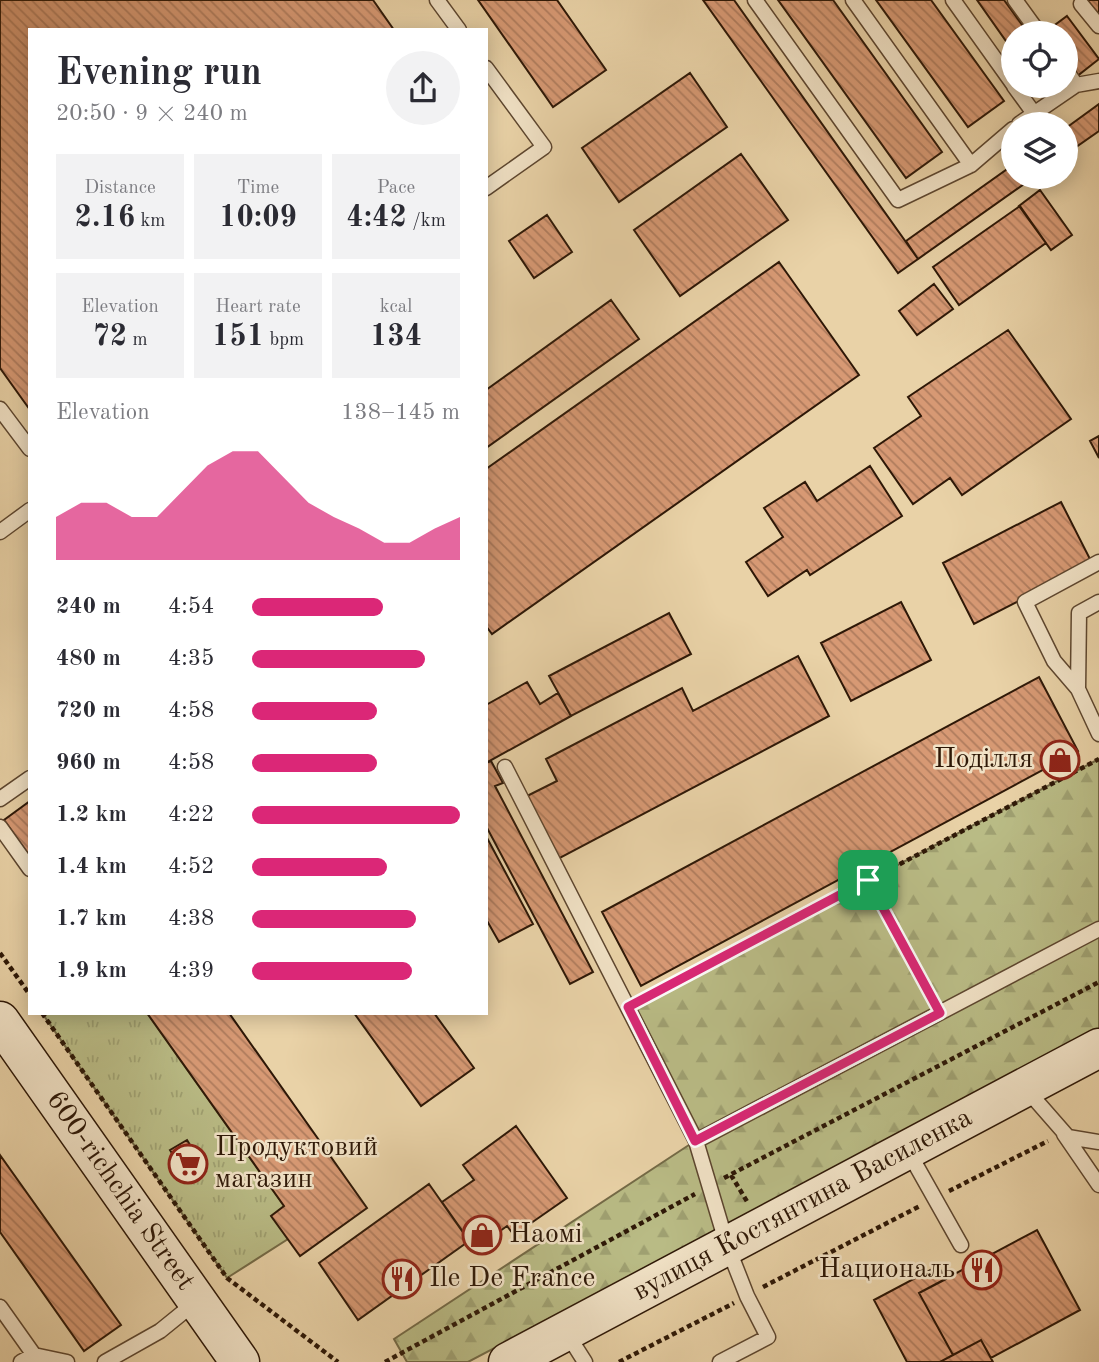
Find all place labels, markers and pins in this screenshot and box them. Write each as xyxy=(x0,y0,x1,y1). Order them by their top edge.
shop icon: Поділля xyxy=(1039,739,1081,781)
place label: Поділля xyxy=(934,746,1033,774)
pin xyxy=(838,850,898,910)
place label: Продуктовий магазин xyxy=(215,1134,378,1194)
supermarket icon: Продуктовий магазин xyxy=(167,1143,209,1185)
shop icon: Наомі xyxy=(461,1214,503,1256)
place label: Наомі xyxy=(509,1221,582,1249)
restaurant icon: Националь xyxy=(961,1249,1003,1291)
place label: Националь xyxy=(818,1256,955,1284)
restaurant icon: Ile De France xyxy=(381,1258,423,1300)
place label: Ile De France xyxy=(429,1265,595,1293)

